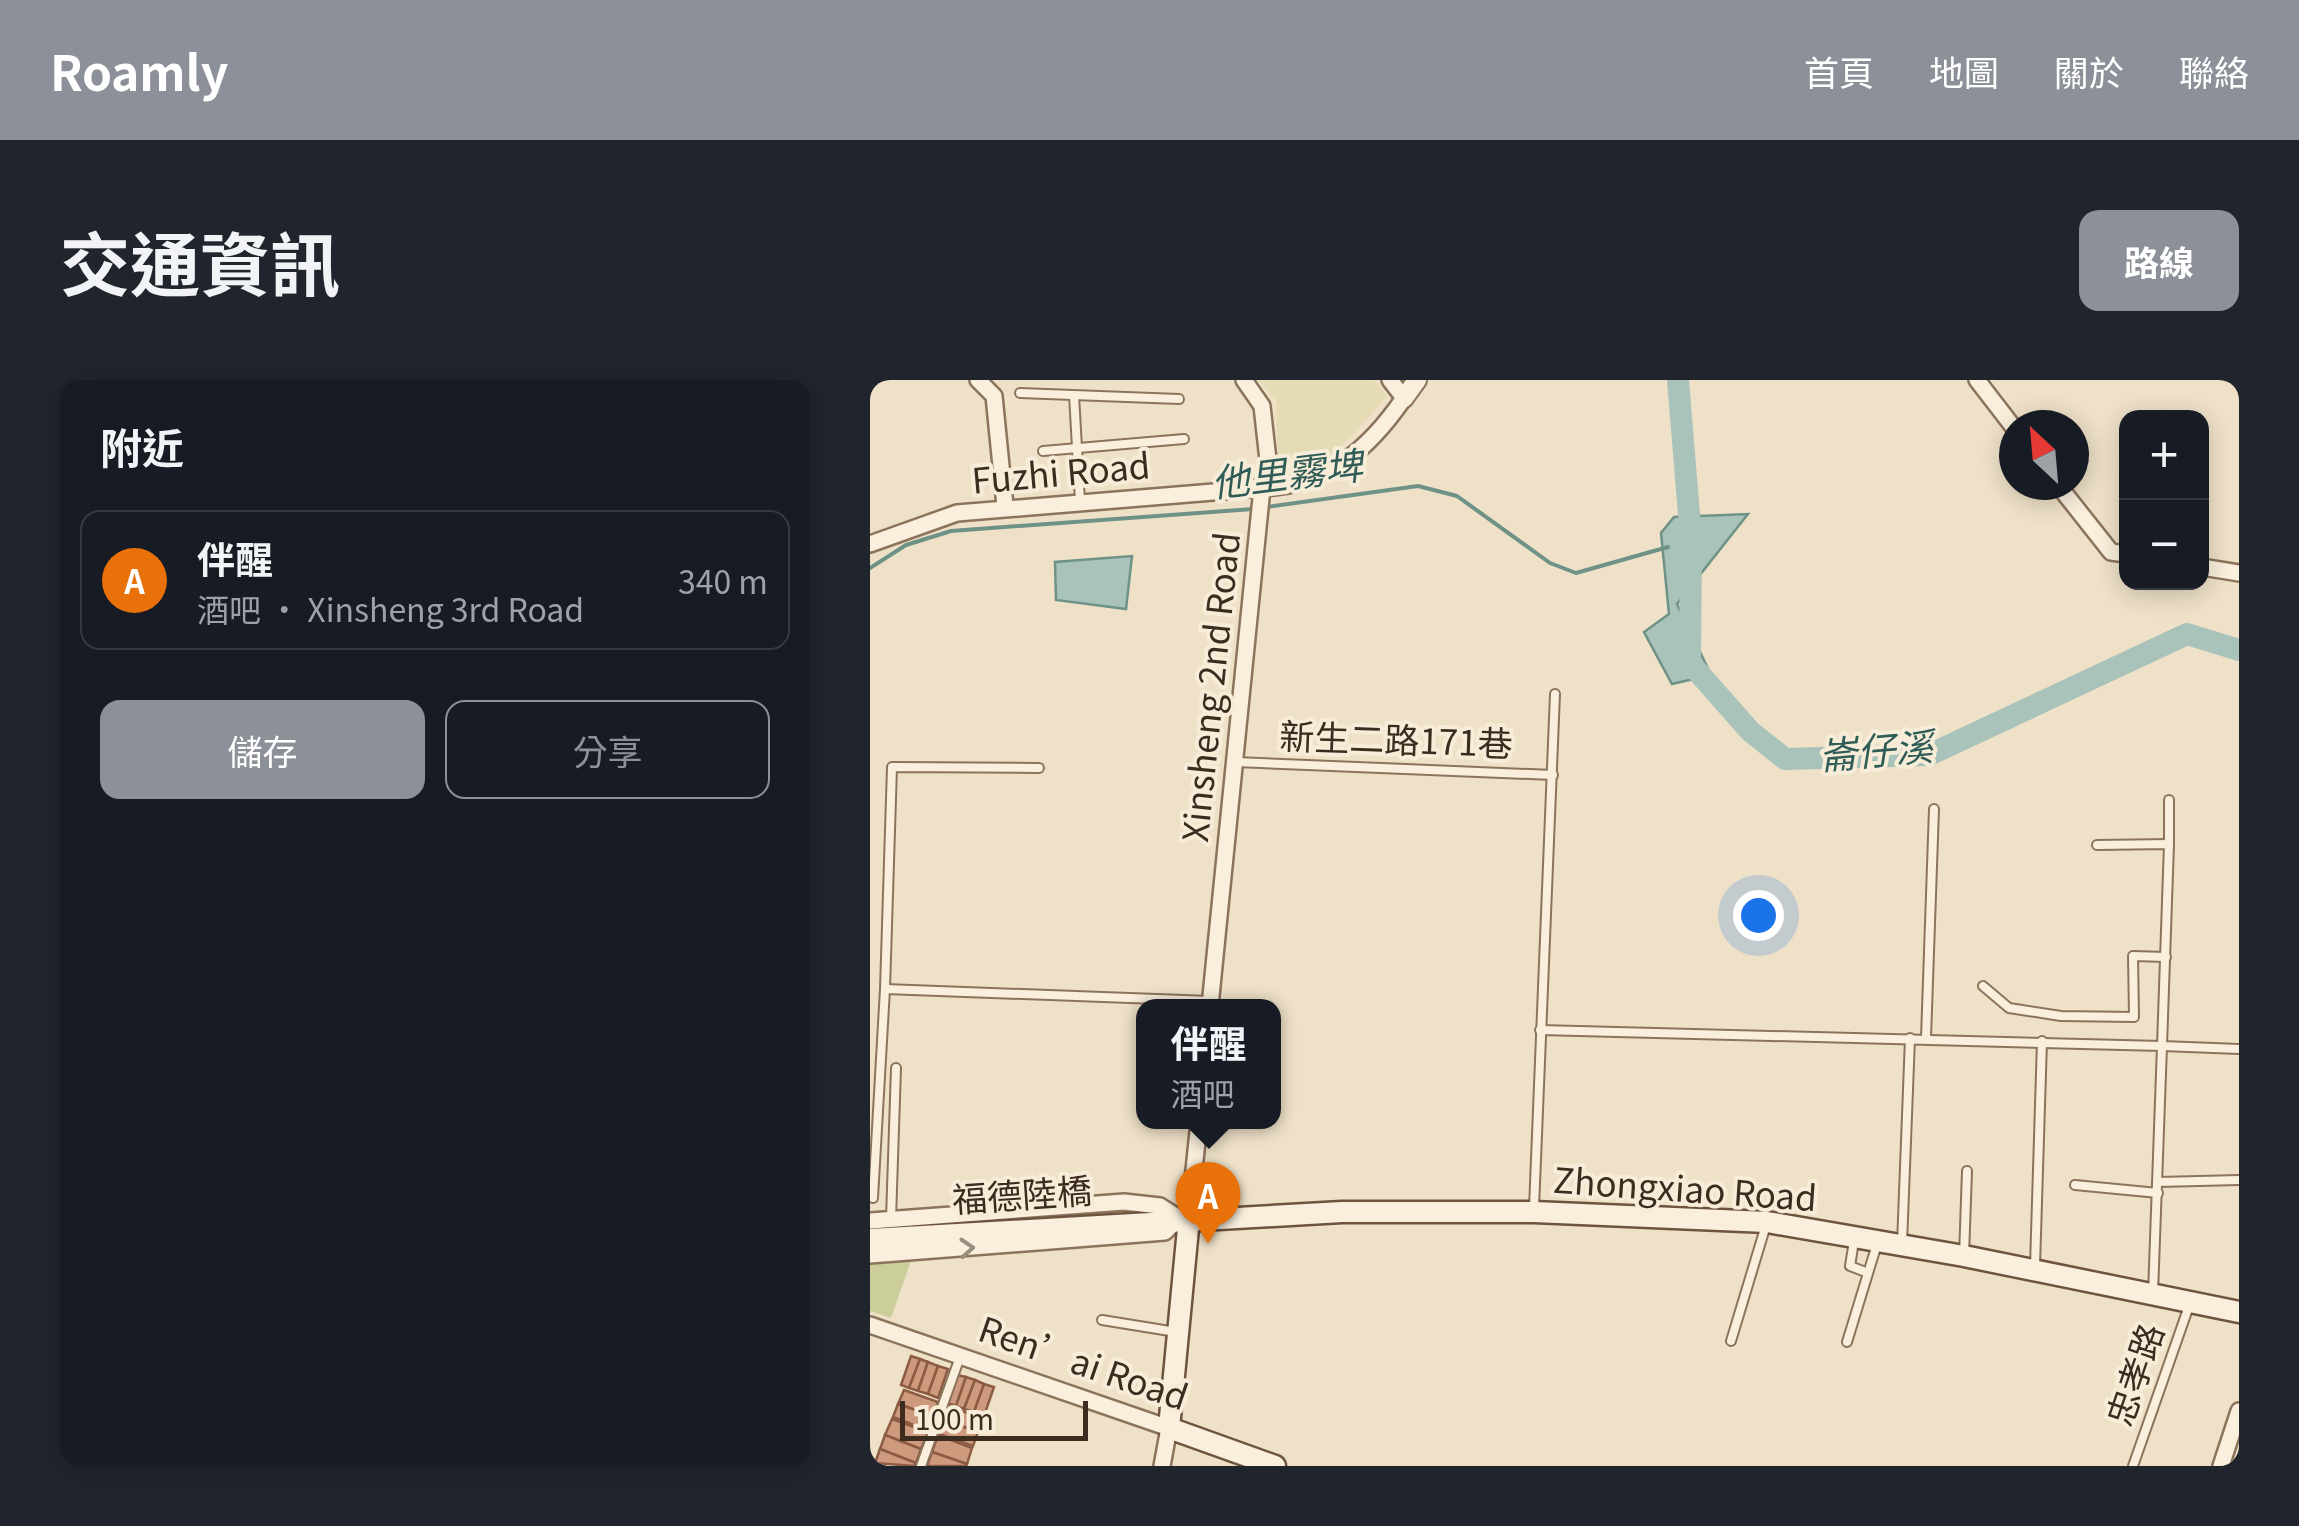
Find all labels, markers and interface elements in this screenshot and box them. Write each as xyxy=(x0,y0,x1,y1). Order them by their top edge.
text: Roamly xyxy=(50,35,228,105)
text: 首頁 xyxy=(1804,45,1874,96)
text: 地圖 xyxy=(1929,45,1999,96)
text: 關於 xyxy=(2054,45,2124,96)
text: 聯絡 xyxy=(2179,45,2249,96)
text: 交通資訊 xyxy=(60,210,340,311)
button: 路線 xyxy=(2079,210,2239,311)
north arrow xyxy=(1999,410,2089,500)
map controls xyxy=(2119,410,2209,590)
button: + xyxy=(2119,410,2209,500)
text: 附近 xyxy=(100,415,184,476)
water label: 他里霧埤 xyxy=(1208,434,1369,508)
street label: Fuzhi Road xyxy=(969,437,1152,504)
button: − xyxy=(2119,500,2209,590)
street label: Xinsheng 2nd Road xyxy=(1167,529,1250,844)
text: 伴醒 xyxy=(197,530,273,585)
text: A xyxy=(124,557,145,603)
text: 340 m xyxy=(678,557,768,603)
text: 酒吧 · Xinsheng 3rd Road xyxy=(197,585,584,631)
button: 儲存 xyxy=(100,700,425,799)
button: 分享 xyxy=(445,700,770,799)
street label: 新生二路171巷 xyxy=(1279,708,1514,767)
water label: 崙仔溪 xyxy=(1817,716,1940,781)
your location xyxy=(1733,890,1784,941)
popup xyxy=(1136,999,1281,1129)
text: 伴醒 xyxy=(1170,1014,1247,1069)
text: 酒吧 xyxy=(1170,1069,1235,1115)
street label: Zhongxiao Road xyxy=(1552,1152,1819,1221)
street label: 福德陸橋 xyxy=(950,1162,1093,1223)
pin: A xyxy=(1176,1162,1240,1244)
one-way arrow xyxy=(960,1237,976,1259)
street label: Ren’ai Road xyxy=(973,1301,1196,1420)
street label: 忠孝路 xyxy=(2091,1316,2174,1432)
scale bar xyxy=(900,1396,1088,1440)
text: 100 m xyxy=(915,1398,994,1438)

